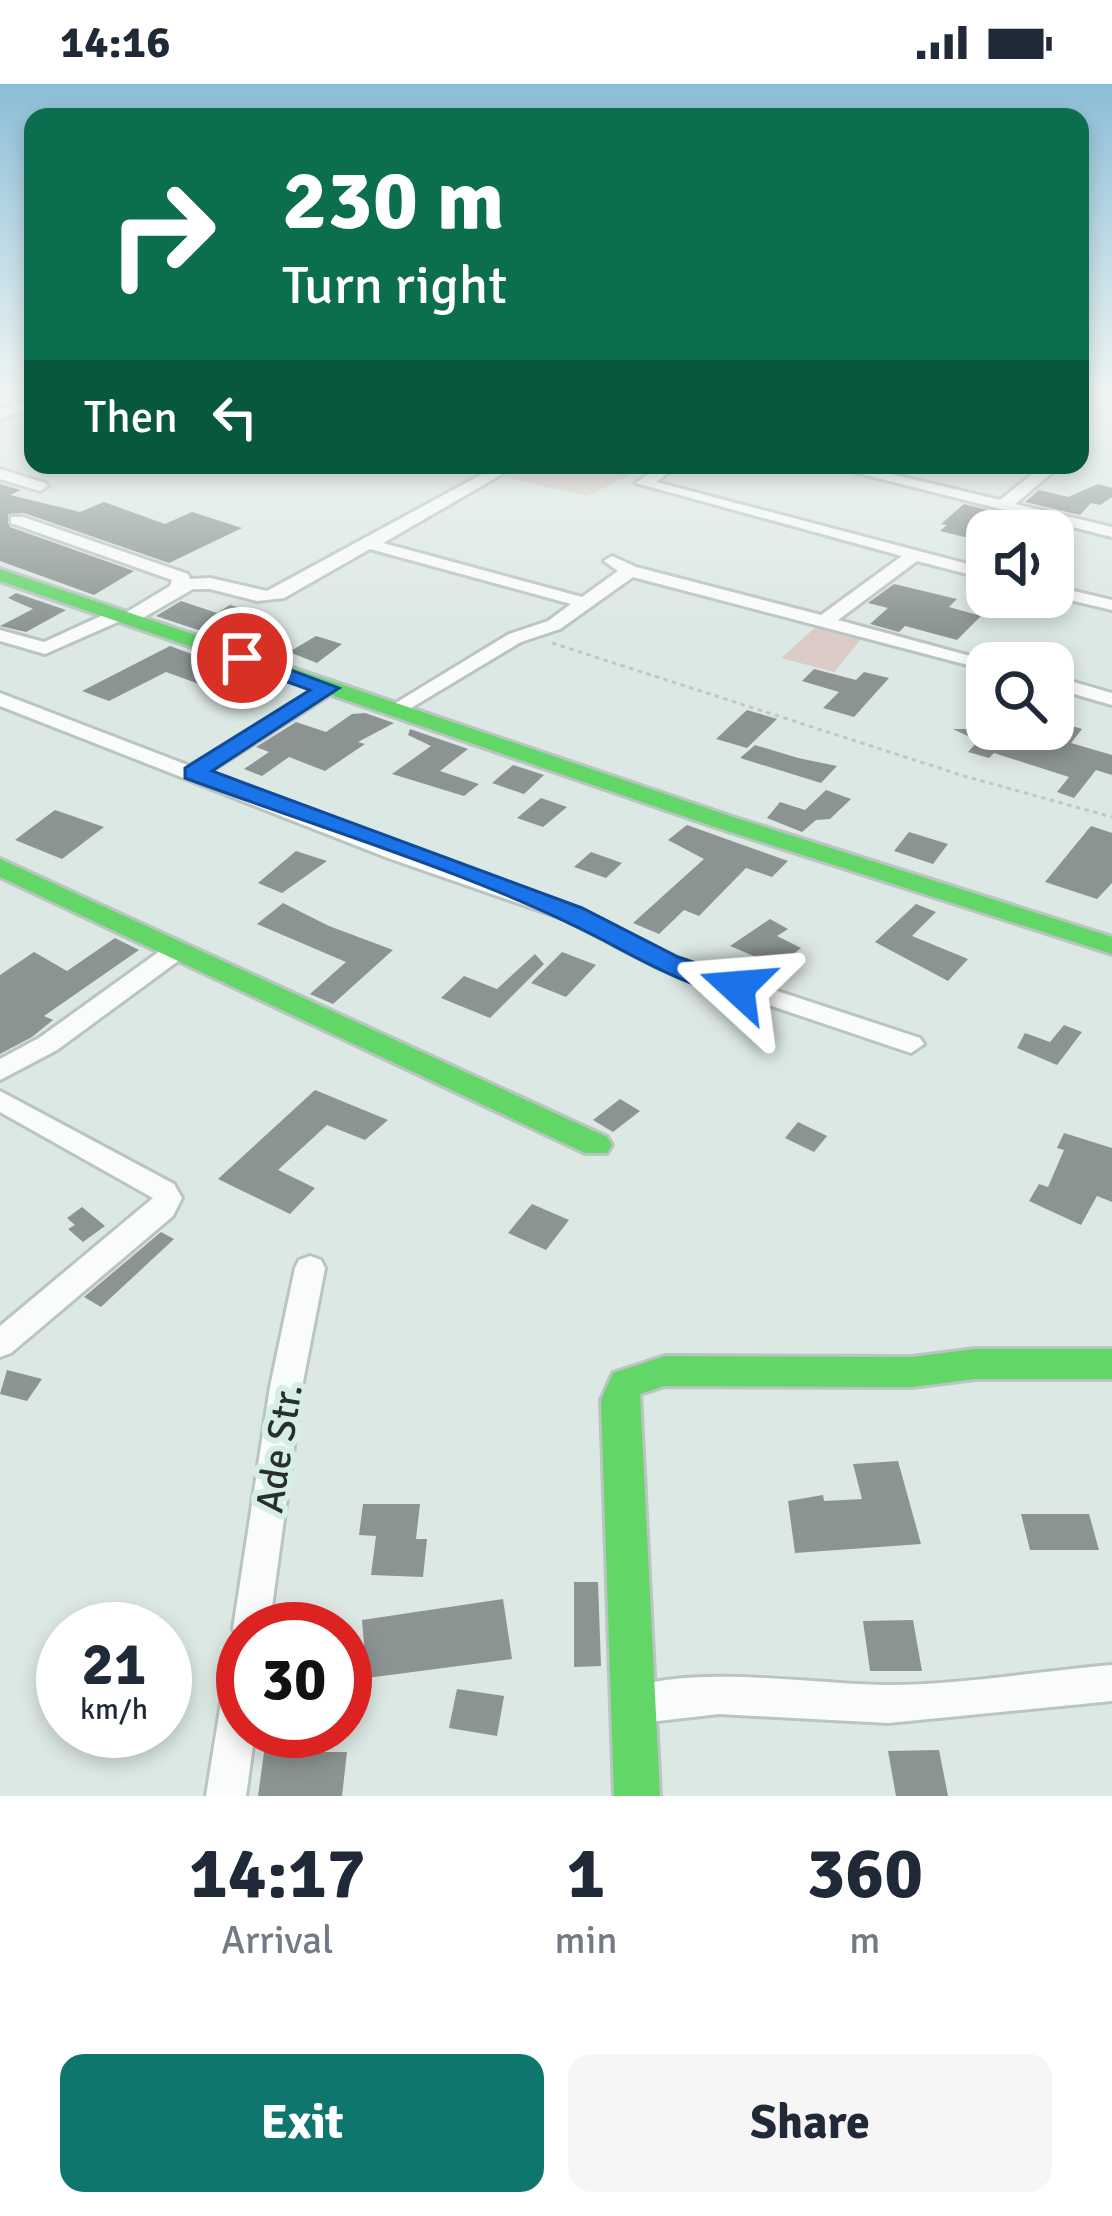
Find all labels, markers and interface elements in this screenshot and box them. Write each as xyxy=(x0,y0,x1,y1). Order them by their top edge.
text: 14:16 xyxy=(60,15,170,70)
text: 230 m xyxy=(282,149,504,253)
icon: right xyxy=(84,156,240,312)
text: Turn right xyxy=(282,252,507,319)
icon: left xyxy=(202,384,268,450)
text: Then xyxy=(84,390,178,445)
map controls xyxy=(966,510,1074,750)
button: sound xyxy=(966,510,1074,618)
pin xyxy=(191,607,293,709)
icon: arrive xyxy=(209,625,275,691)
button: search xyxy=(966,642,1074,750)
position arrow xyxy=(674,924,800,1050)
street label: Ade Str. xyxy=(245,1380,313,1516)
speed limit sign: 30 xyxy=(216,1602,372,1758)
text: 21 xyxy=(82,1628,146,1702)
text: km/h xyxy=(80,1691,148,1728)
text: 14:17 xyxy=(189,1829,366,1918)
text: 1 xyxy=(567,1829,605,1918)
text: 360 xyxy=(806,1829,923,1918)
text: Arrival xyxy=(221,1916,333,1964)
text: min xyxy=(555,1916,618,1964)
text: m xyxy=(849,1916,880,1964)
button: Exit xyxy=(60,2054,544,2192)
button: Share xyxy=(568,2054,1052,2192)

